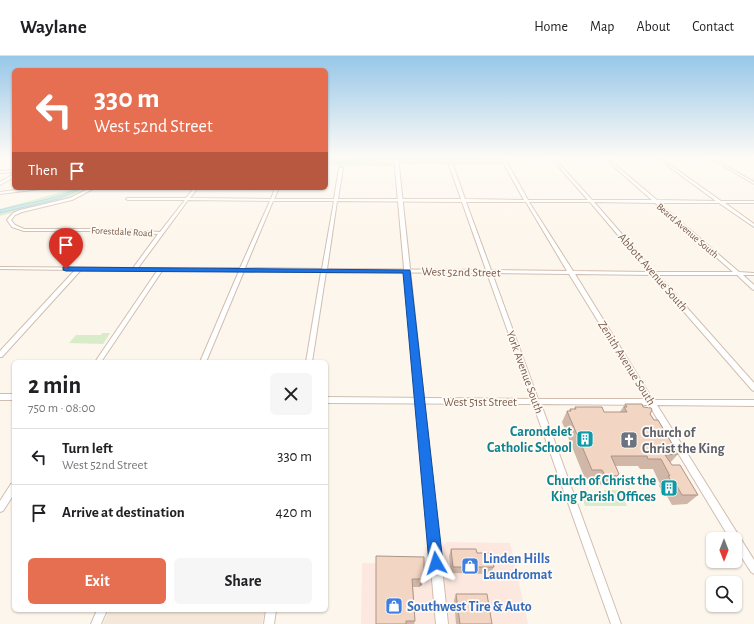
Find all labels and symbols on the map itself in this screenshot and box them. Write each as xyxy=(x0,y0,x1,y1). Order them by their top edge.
street label: Beard Avenue South xyxy=(655,201,720,260)
street label: Forestdale Road xyxy=(91,225,153,239)
pin xyxy=(49,228,83,269)
street label: Abbott Avenue South xyxy=(616,231,690,313)
street label: West 52nd Street xyxy=(421,265,501,279)
street label: Zenith Avenue South xyxy=(596,319,658,407)
street label: York Avenue South xyxy=(504,329,546,415)
street label: West 51st Street xyxy=(443,396,517,408)
place label: Carondelet Catholic School xyxy=(487,425,572,455)
place label: Church of Christ the King xyxy=(642,426,726,456)
building icon: Carondelet Catholic School xyxy=(575,429,595,449)
church icon: Church of Christ the King xyxy=(619,430,639,450)
place label: Church of Christ the King Parish Offices xyxy=(547,474,656,504)
building icon: Church of Christ the King Parish Offices xyxy=(659,478,679,498)
north arrow xyxy=(706,532,742,568)
position arrow xyxy=(415,542,457,584)
place label: Linden Hills Laundromat xyxy=(483,552,553,582)
shop icon: Linden Hills Laundromat xyxy=(460,556,480,576)
shop icon: Southwest Tire & Auto xyxy=(384,596,404,616)
place label: Southwest Tire & Auto xyxy=(407,600,532,614)

